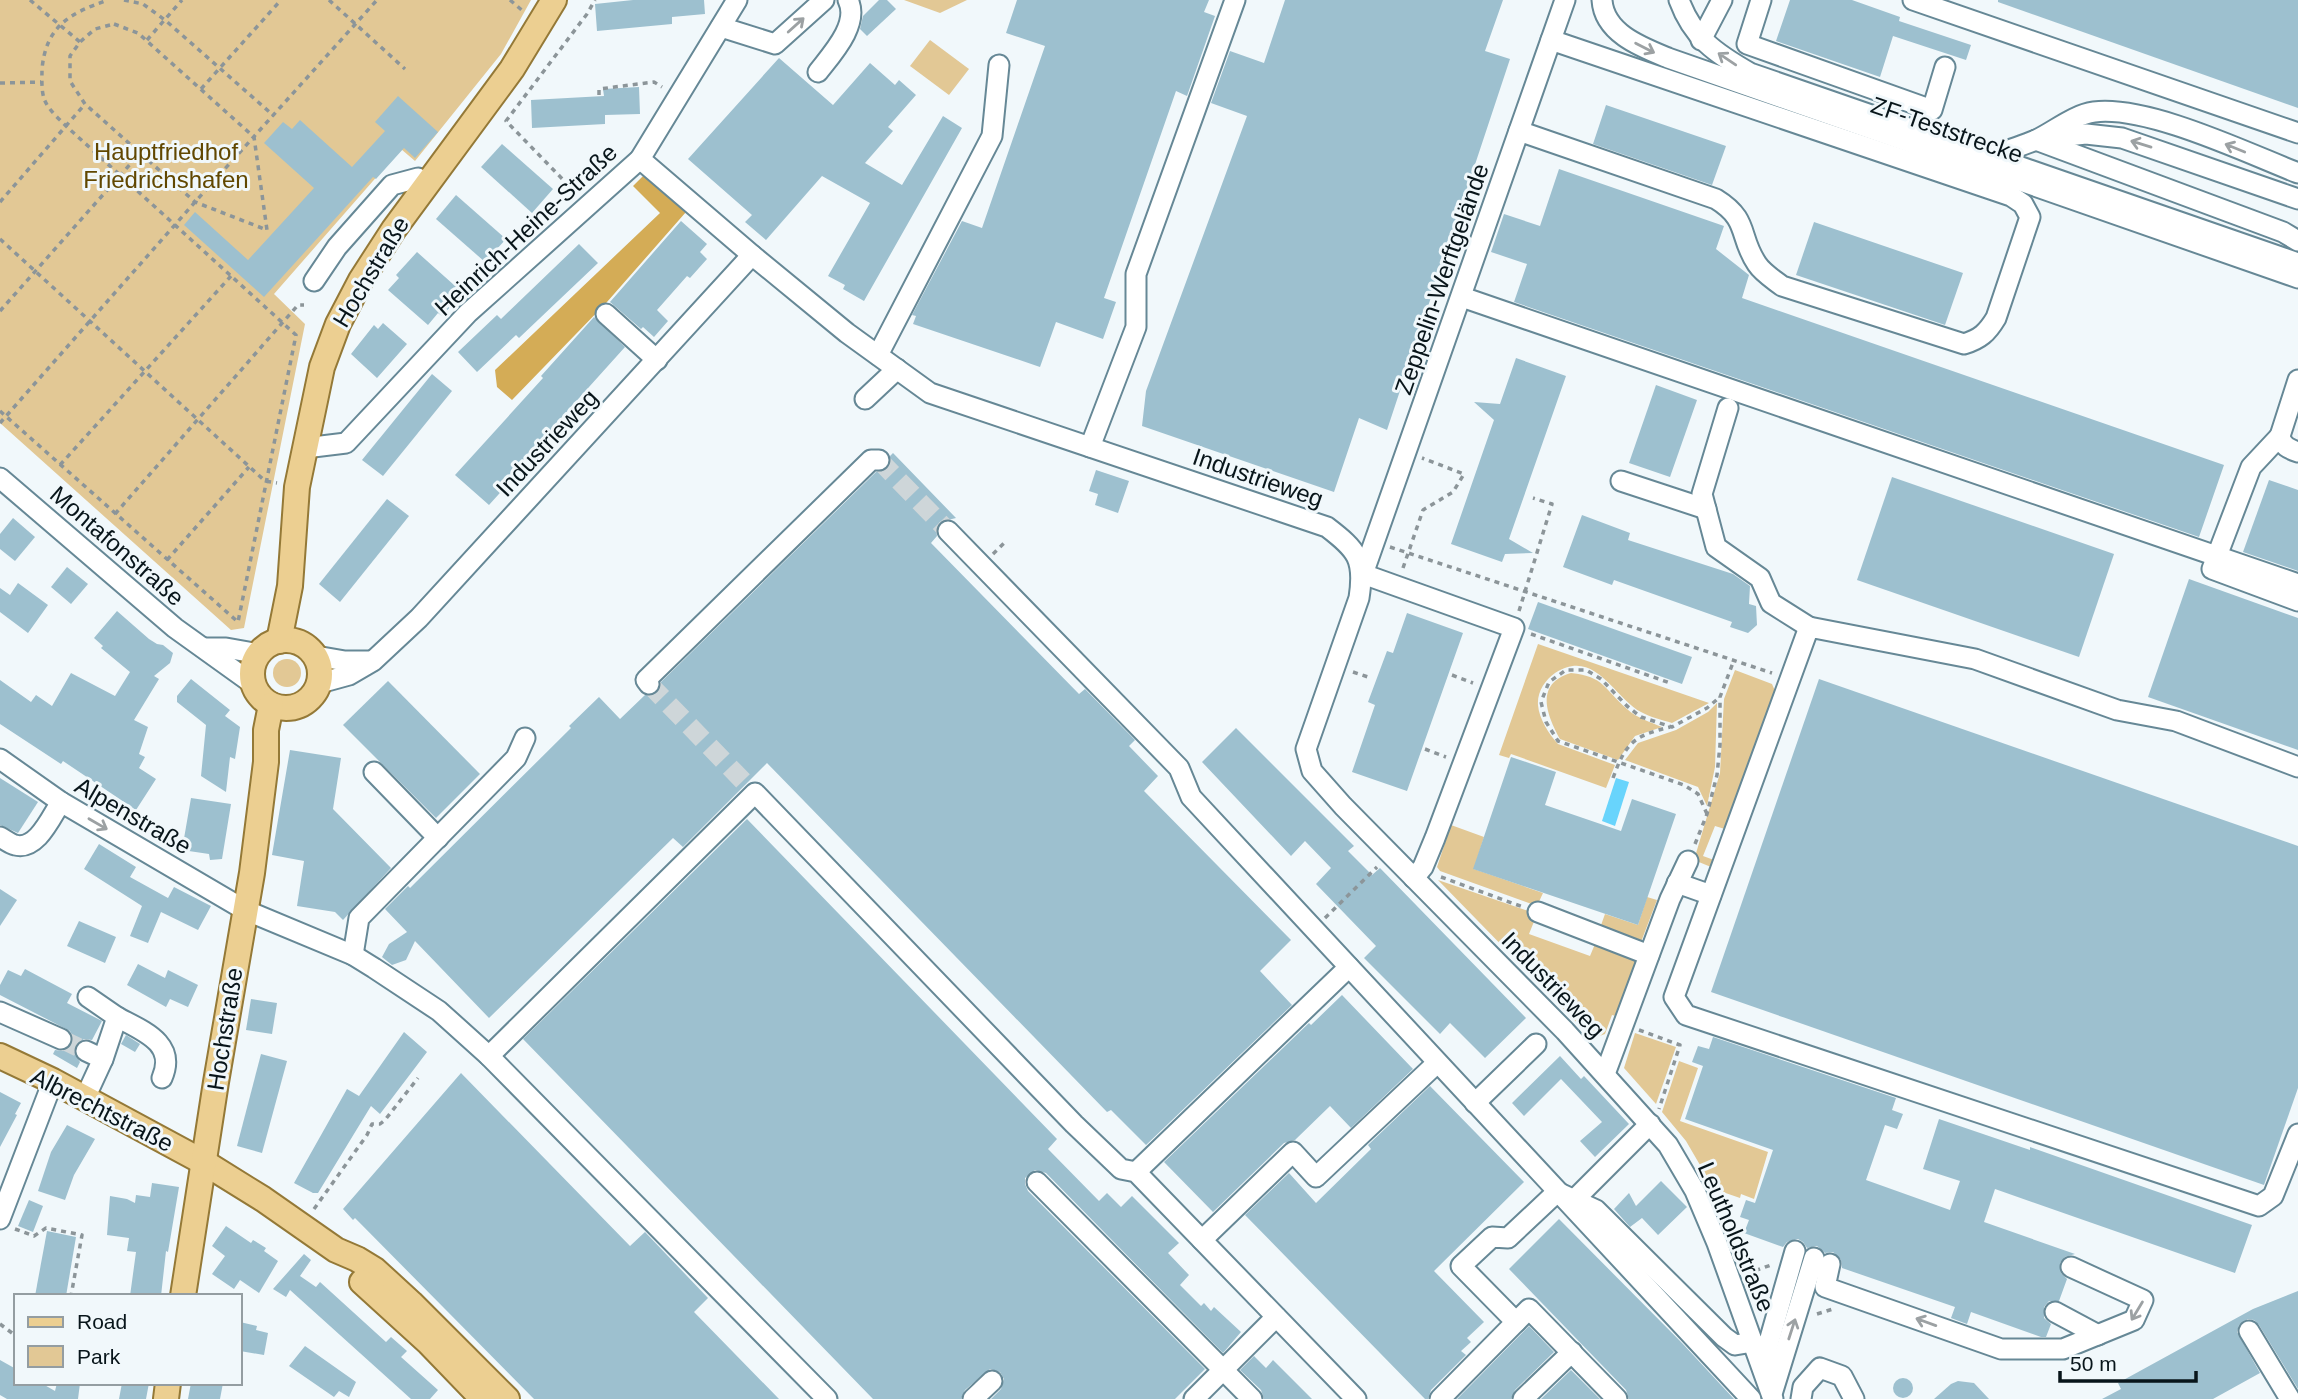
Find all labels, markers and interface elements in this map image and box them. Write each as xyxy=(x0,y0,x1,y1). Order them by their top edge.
one-way arrow xyxy=(787,17,805,33)
one-way arrow xyxy=(1634,41,1655,55)
one-way arrow xyxy=(1718,52,1737,66)
street label: ZF-Teststrecke xyxy=(1868,91,2027,168)
one-way arrow xyxy=(2131,137,2153,149)
park label: Hauptfriedhof Friedrichshafen xyxy=(83,138,249,193)
street label: Heinrich-Heine-Straße xyxy=(429,138,622,321)
one-way arrow xyxy=(2224,141,2246,154)
street label: Zeppelin-Werftgelände xyxy=(1389,160,1494,398)
street label: Hochstraße xyxy=(327,212,414,332)
street label: Industrieweg xyxy=(490,384,603,502)
street label: Industrieweg xyxy=(1189,443,1327,512)
street label: Montafonstraße xyxy=(45,480,190,611)
street label: Alpenstraße xyxy=(70,772,196,860)
one-way arrow xyxy=(87,817,107,831)
street label: Industrieweg xyxy=(1496,926,1610,1043)
street label: Hochstraße xyxy=(201,966,248,1092)
street label: Albrechtstraße xyxy=(27,1062,178,1157)
street label: Leutholdstraße xyxy=(1693,1158,1780,1316)
legend xyxy=(14,1294,242,1385)
one-way arrow xyxy=(2130,1301,2144,1321)
text: Road xyxy=(77,1310,127,1333)
one-way arrow xyxy=(1915,1315,1937,1327)
one-way arrow xyxy=(1787,1319,1799,1341)
scale bar xyxy=(2060,1340,2196,1384)
text: Park xyxy=(77,1345,121,1368)
text: 50 m xyxy=(2070,1352,2117,1375)

